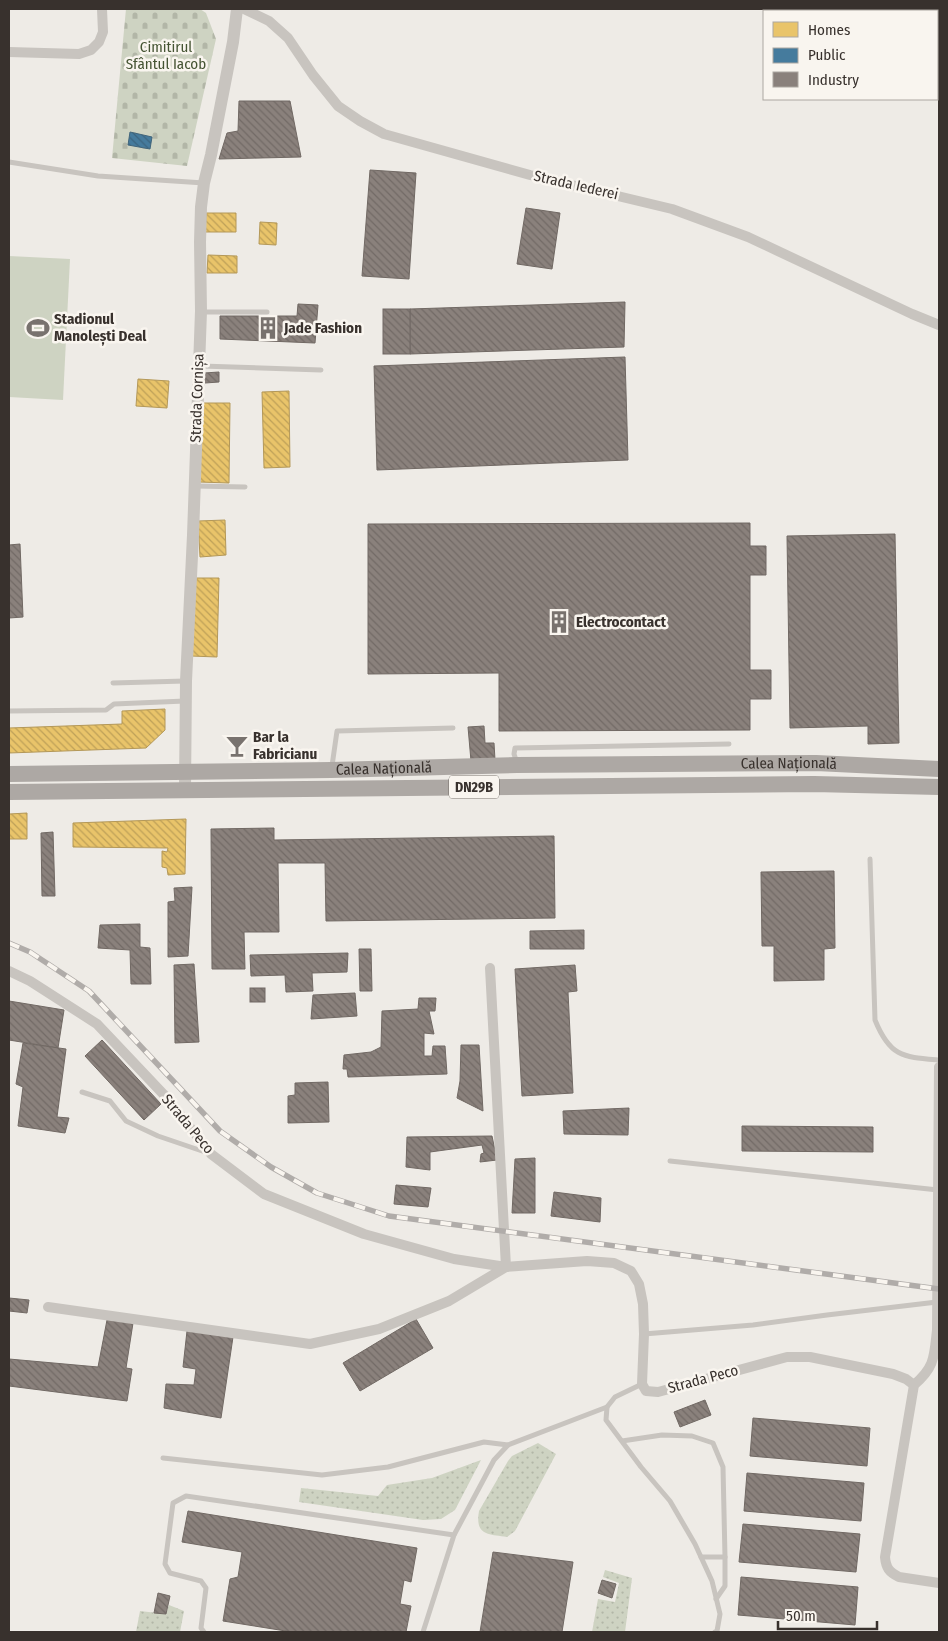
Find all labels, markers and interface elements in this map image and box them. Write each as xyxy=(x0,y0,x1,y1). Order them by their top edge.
legend xyxy=(763,10,938,100)
text: Homes xyxy=(808,21,850,39)
park label: Cimitirul Sfântul Iacob xyxy=(126,38,206,73)
text: Public xyxy=(808,46,846,64)
text: Industry xyxy=(808,71,859,89)
street label: Strada Iederei xyxy=(532,167,620,203)
place label: Stadionul Manolești Deal xyxy=(54,310,147,346)
sports icon: Stadionul Manolești Deal xyxy=(25,315,51,341)
building icon: Jade Fashion xyxy=(255,315,281,341)
place label: Jade Fashion xyxy=(283,319,362,337)
street label: Strada Cornișa xyxy=(186,353,209,443)
building icon: Electrocontact xyxy=(546,609,572,635)
place label: Electrocontact xyxy=(576,613,667,631)
place label: Bar la Fabricianu xyxy=(253,728,317,763)
bar icon: Bar la Fabricianu xyxy=(224,733,250,759)
street label: Calea Națională xyxy=(741,754,837,773)
street label: Calea Națională xyxy=(336,758,432,779)
road number: DN29B xyxy=(449,776,499,799)
street label: Strada Peco xyxy=(158,1091,218,1158)
street label: Strada Peco xyxy=(666,1361,740,1397)
scale bar xyxy=(778,1598,877,1630)
text: 50 m xyxy=(786,1607,816,1625)

